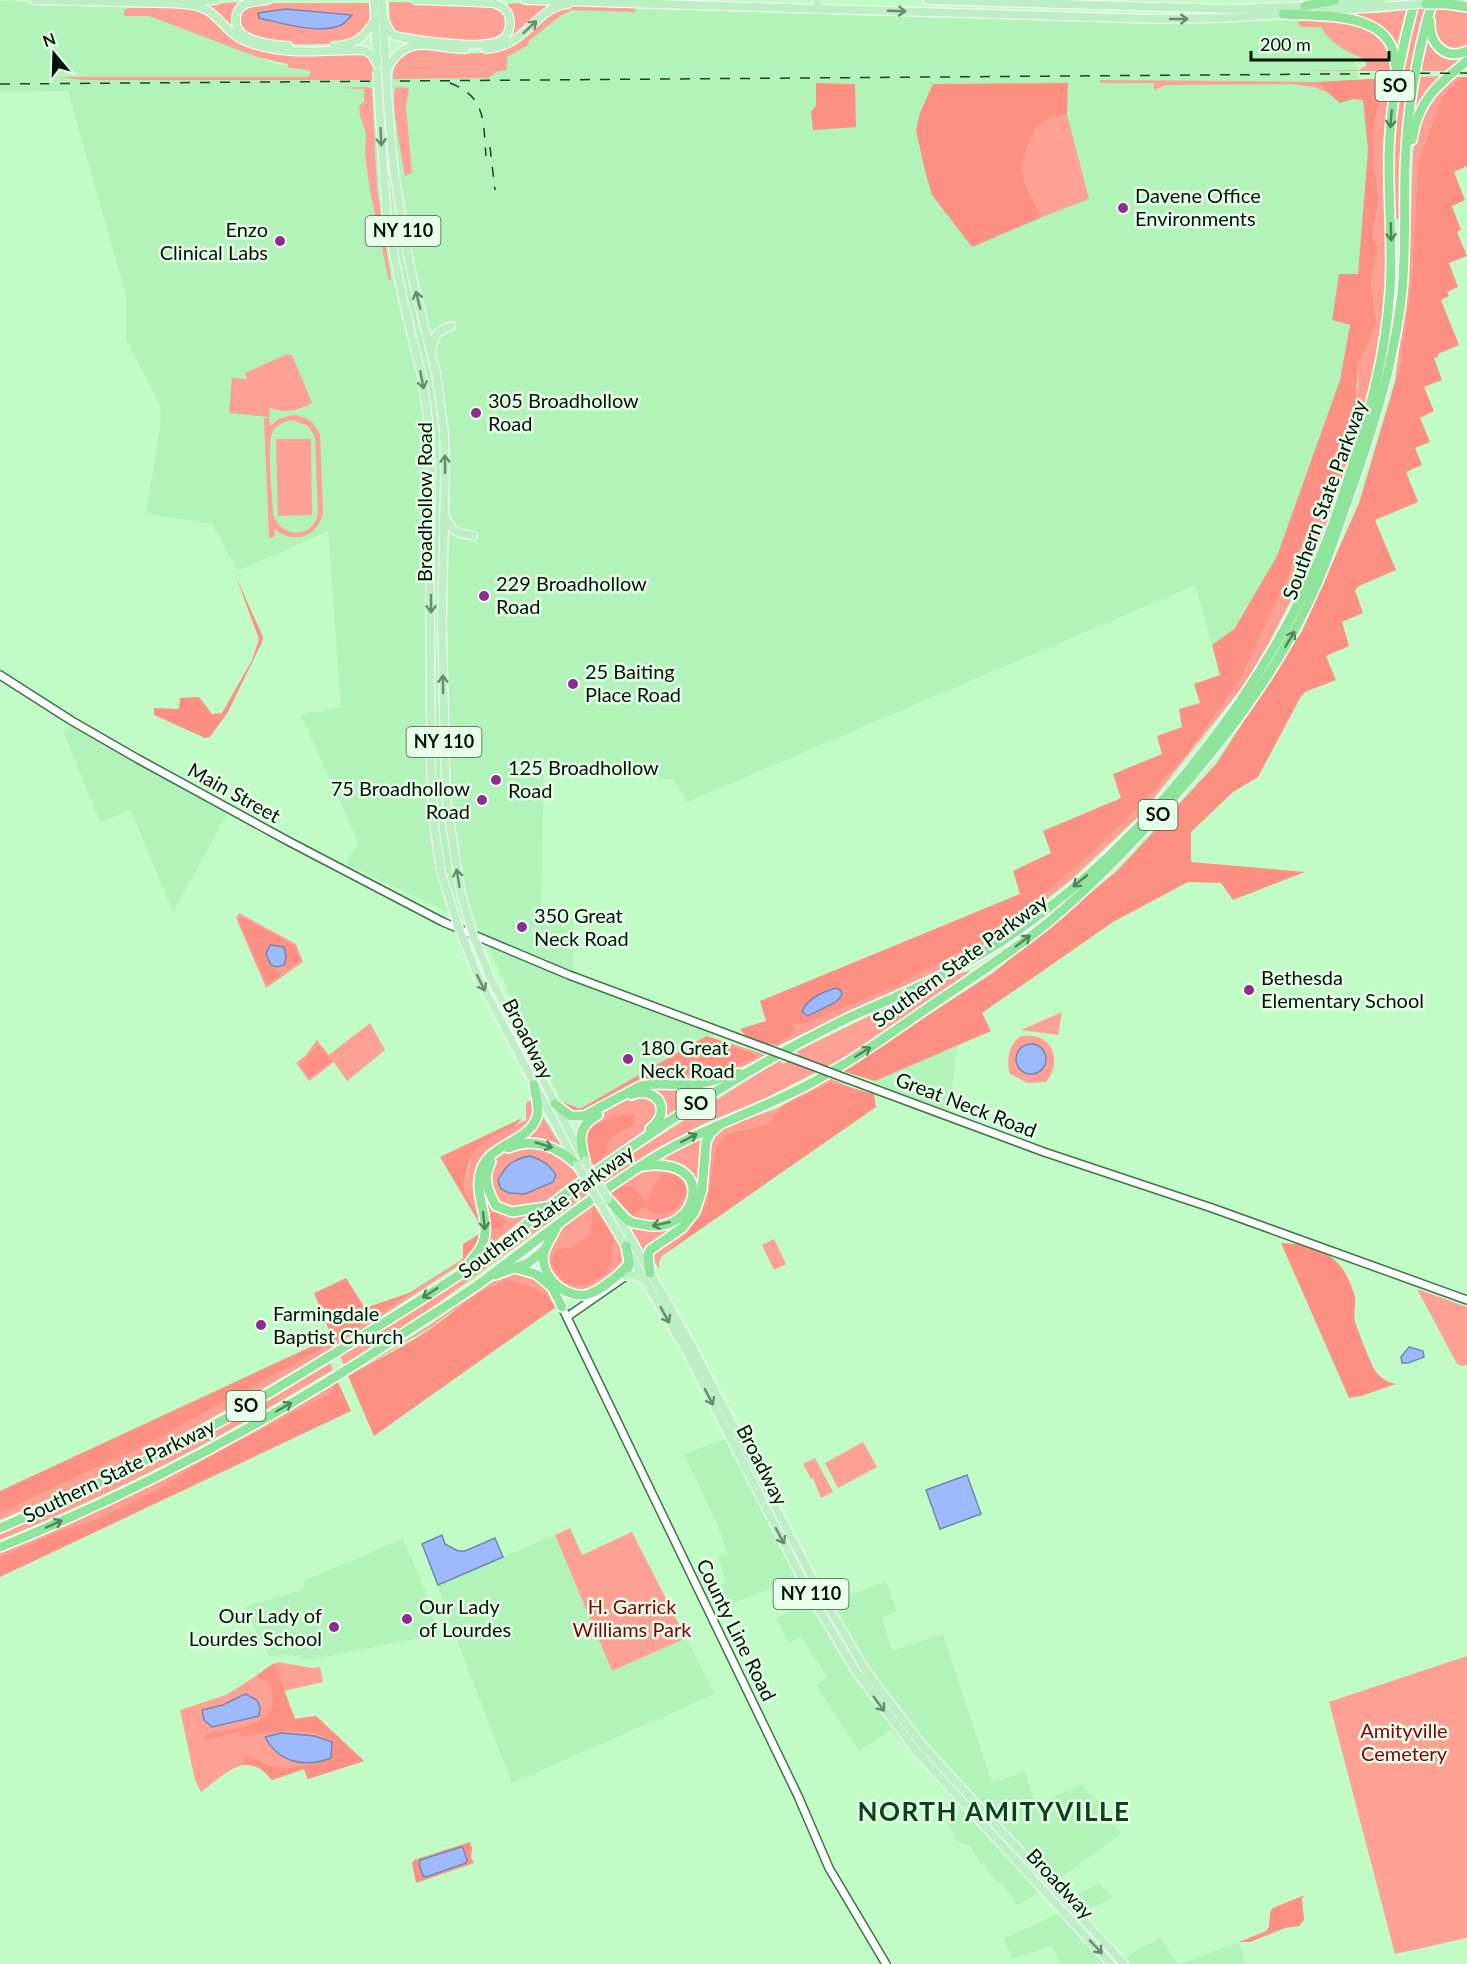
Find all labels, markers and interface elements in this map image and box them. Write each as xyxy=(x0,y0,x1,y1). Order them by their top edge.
one-way arrow xyxy=(887,5,907,17)
one-way arrow xyxy=(1168,13,1188,25)
one-way arrow xyxy=(523,20,538,34)
north arrow xyxy=(24,24,84,84)
scale bar xyxy=(1251,24,1389,62)
text: N xyxy=(40,28,58,50)
text: 200 m xyxy=(1260,33,1311,55)
road number: SO xyxy=(1376,71,1414,101)
one-way arrow xyxy=(1385,109,1396,128)
one-way arrow xyxy=(375,127,386,147)
place label: Davene Office Environments xyxy=(1135,183,1261,230)
marker: Davene Office Environments xyxy=(1116,201,1130,215)
road number: NY 110 xyxy=(366,216,440,246)
place label: Enzo Clinical Labs xyxy=(160,217,268,264)
one-way arrow xyxy=(1385,222,1397,242)
marker: Enzo Clinical Labs xyxy=(273,234,287,248)
one-way arrow xyxy=(411,291,423,310)
one-way arrow xyxy=(417,370,428,389)
place label: 305 Broadhollow Road xyxy=(488,388,639,435)
street label: Southern State Parkway xyxy=(1277,396,1372,603)
marker: 305 Broadhollow Road xyxy=(469,406,483,420)
street label: Broadhollow Road xyxy=(412,422,436,582)
one-way arrow xyxy=(439,454,451,474)
place label: 229 Broadhollow Road xyxy=(496,571,647,618)
marker: 229 Broadhollow Road xyxy=(477,589,491,603)
one-way arrow xyxy=(425,593,437,613)
one-way arrow xyxy=(1284,631,1296,648)
place label: 25 Baiting Place Road xyxy=(585,659,681,706)
one-way arrow xyxy=(437,675,449,695)
marker: 25 Baiting Place Road xyxy=(566,677,580,691)
road number: NY 110 xyxy=(406,727,482,757)
place label: 125 Broadhollow Road xyxy=(508,755,659,802)
street label: Main Street xyxy=(184,757,285,827)
marker: 125 Broadhollow Road xyxy=(489,773,503,787)
place label: 75 Broadhollow Road xyxy=(331,776,470,823)
marker: 75 Broadhollow Road xyxy=(475,793,489,807)
road number: SO xyxy=(1138,800,1178,830)
one-way arrow xyxy=(453,869,464,889)
one-way arrow xyxy=(1072,874,1088,887)
street label: Southern State Parkway xyxy=(867,888,1052,1032)
place label: 350 Great Neck Road xyxy=(534,903,629,950)
marker: 350 Great Neck Road xyxy=(515,920,529,934)
one-way arrow xyxy=(1015,935,1031,948)
place label: Bethesda Elementary School xyxy=(1261,965,1424,1012)
one-way arrow xyxy=(476,974,488,992)
marker: Bethesda Elementary School xyxy=(1242,983,1256,997)
street label: Broadway xyxy=(498,994,560,1084)
place label: 180 Great Neck Road xyxy=(640,1035,735,1082)
one-way arrow xyxy=(854,1046,871,1058)
marker: 180 Great Neck Road xyxy=(621,1052,635,1066)
street label: Great Neck Road xyxy=(893,1066,1040,1142)
road number: SO xyxy=(676,1089,716,1119)
one-way arrow xyxy=(679,1132,697,1144)
street label: Southern State Parkway xyxy=(453,1139,638,1283)
one-way arrow xyxy=(534,1140,553,1151)
one-way arrow xyxy=(479,1211,490,1231)
one-way arrow xyxy=(652,1219,671,1230)
one-way arrow xyxy=(422,1287,439,1299)
place label: Farmingdale Baptist Church xyxy=(273,1301,403,1348)
one-way arrow xyxy=(660,1306,671,1324)
marker: Farmingdale Baptist Church xyxy=(254,1318,268,1332)
one-way arrow xyxy=(704,1388,715,1406)
road number: SO xyxy=(226,1391,266,1421)
one-way arrow xyxy=(275,1401,292,1413)
street label: Southern State Parkway xyxy=(19,1413,219,1527)
street label: Broadway xyxy=(732,1420,794,1510)
one-way arrow xyxy=(44,1518,62,1530)
one-way arrow xyxy=(775,1527,787,1545)
street label: County Line Road xyxy=(692,1555,782,1705)
road number: NY 110 xyxy=(774,1579,848,1609)
place label: Our Lady of Lourdes xyxy=(419,1594,511,1641)
park label: H. Garrick Williams Park xyxy=(573,1594,692,1641)
place label: Our Lady of Lourdes School xyxy=(189,1603,322,1650)
marker: Our Lady of Lourdes xyxy=(400,1612,414,1626)
marker: Our Lady of Lourdes School xyxy=(327,1620,341,1634)
one-way arrow xyxy=(873,1696,886,1712)
park label: Amityville Cemetery xyxy=(1360,1718,1448,1765)
district label: NORTH AMITYVILLE xyxy=(858,1795,1130,1827)
street label: Broadway xyxy=(1022,1843,1100,1924)
one-way arrow xyxy=(1089,1940,1104,1955)

